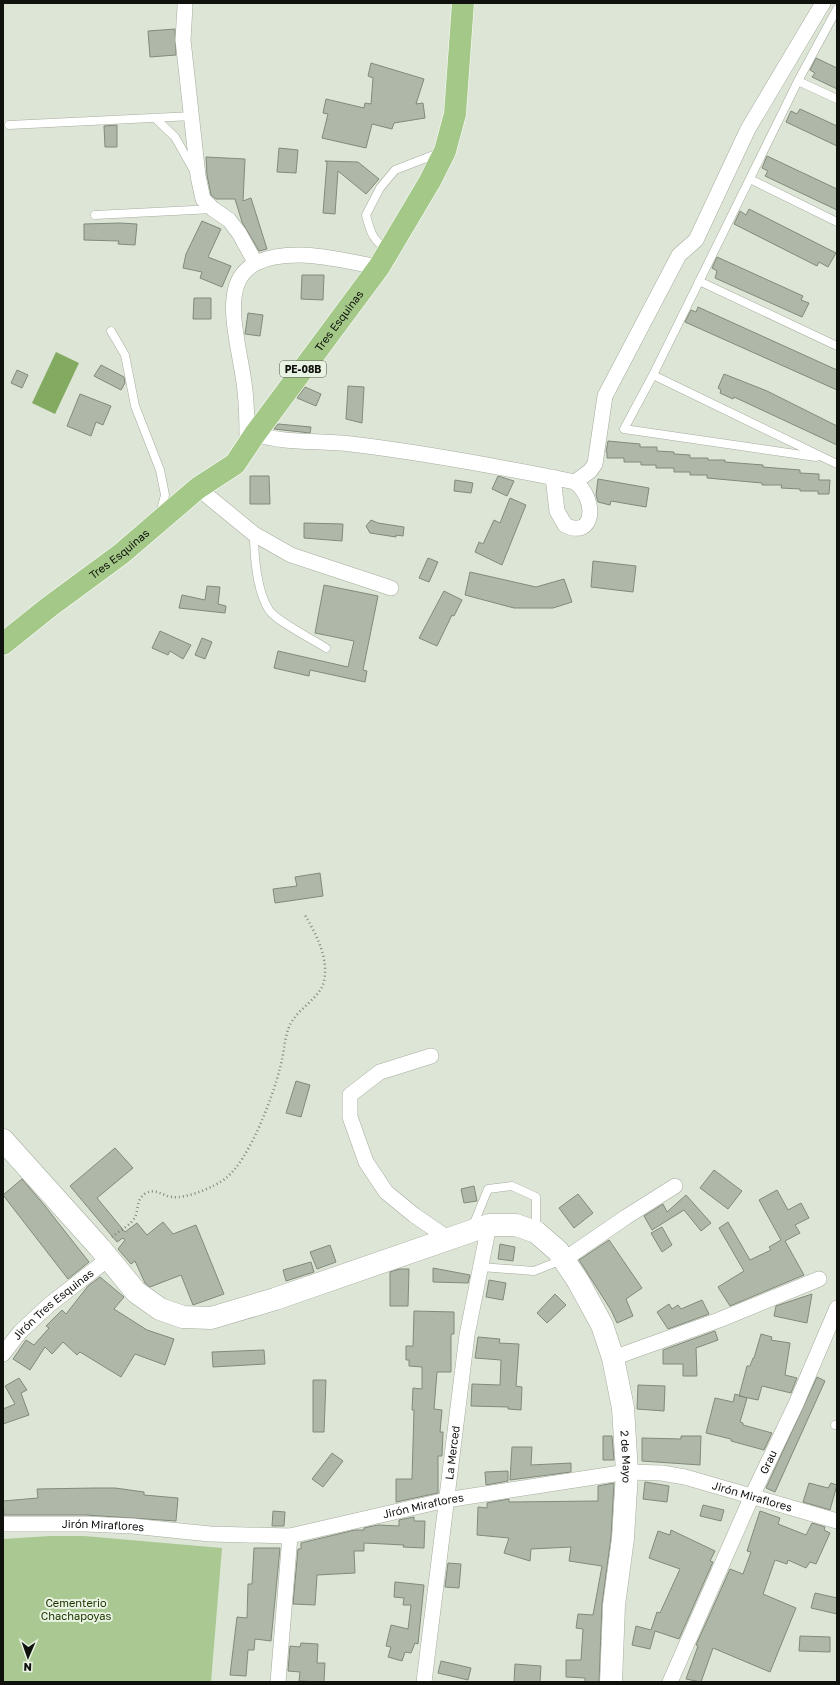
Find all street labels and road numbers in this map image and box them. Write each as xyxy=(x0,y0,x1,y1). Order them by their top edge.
street label: Tres Esquinas xyxy=(312,287,366,354)
road number: PE-08B xyxy=(280,361,326,377)
street label: Tres Esquinas xyxy=(86,526,152,581)
street label: Jirón Tres Esquinas xyxy=(10,1266,96,1342)
street label: La Merced xyxy=(442,1425,462,1481)
street label: 2 de Mayo xyxy=(618,1430,634,1484)
street label: Grau xyxy=(757,1448,779,1476)
street label: Jirón Miraflores xyxy=(711,1478,794,1514)
street label: Jirón Miraflores xyxy=(381,1490,465,1520)
street label: Jirón Miraflores xyxy=(62,1517,145,1533)

